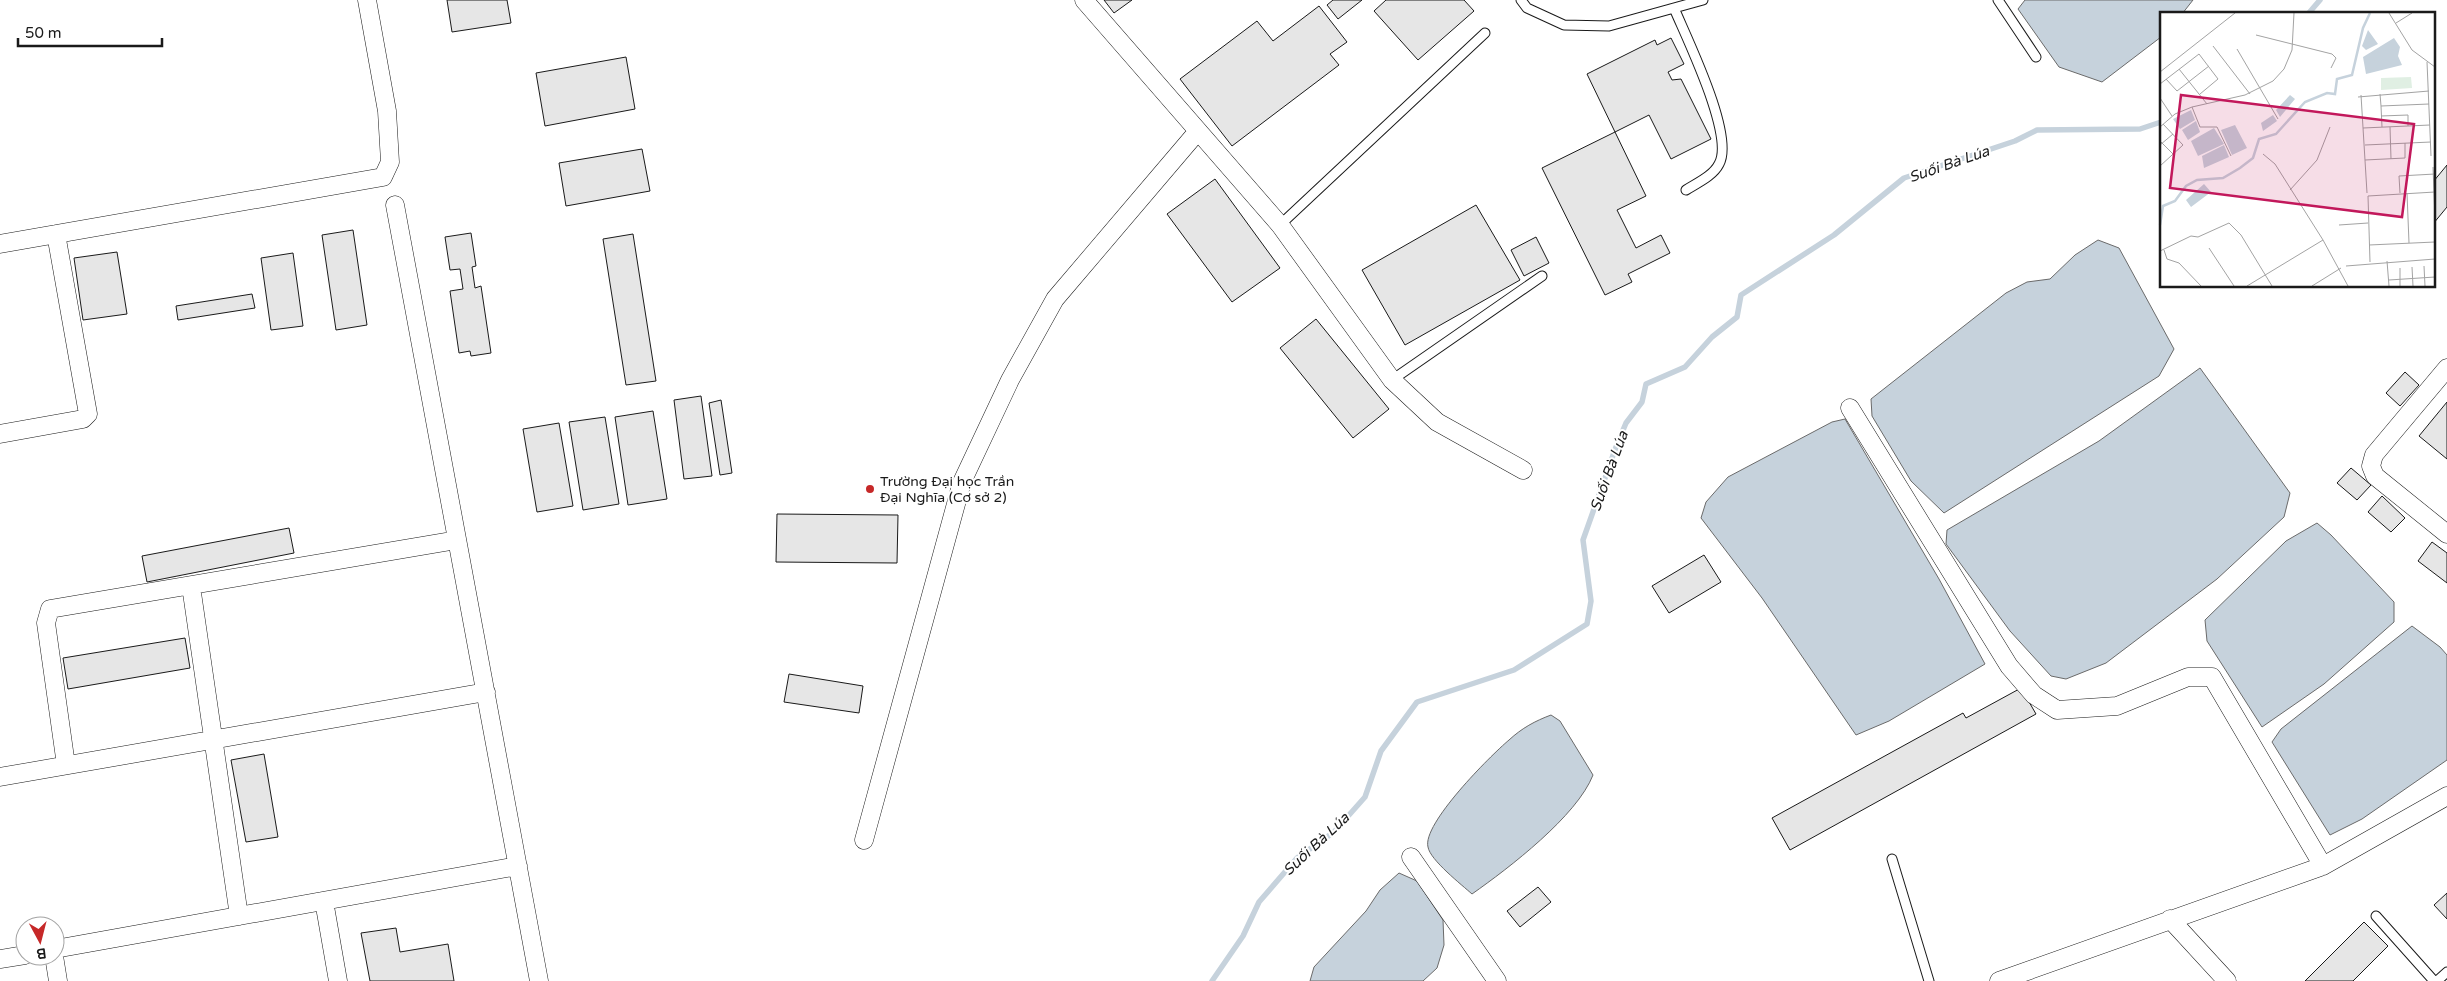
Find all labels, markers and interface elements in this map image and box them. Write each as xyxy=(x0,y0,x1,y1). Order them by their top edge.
inset map xyxy=(2160,12,2434,288)
scale bar xyxy=(18,15,161,47)
text: 50 m xyxy=(25,24,62,42)
water label: Suối Bà Lúa xyxy=(1906,142,1992,186)
water label: Suối Bà Lúa xyxy=(1586,428,1632,514)
place label: Trường Đại học Trần Đại Nghĩa (Cơ sở 2) xyxy=(880,473,1014,506)
marker: Trường Đại học Trần Đại Nghĩa (Cơ sở 2) xyxy=(864,483,876,495)
water label: Suối Bà Lúa xyxy=(1279,808,1353,879)
north arrow xyxy=(15,916,65,966)
text: B xyxy=(35,944,47,962)

